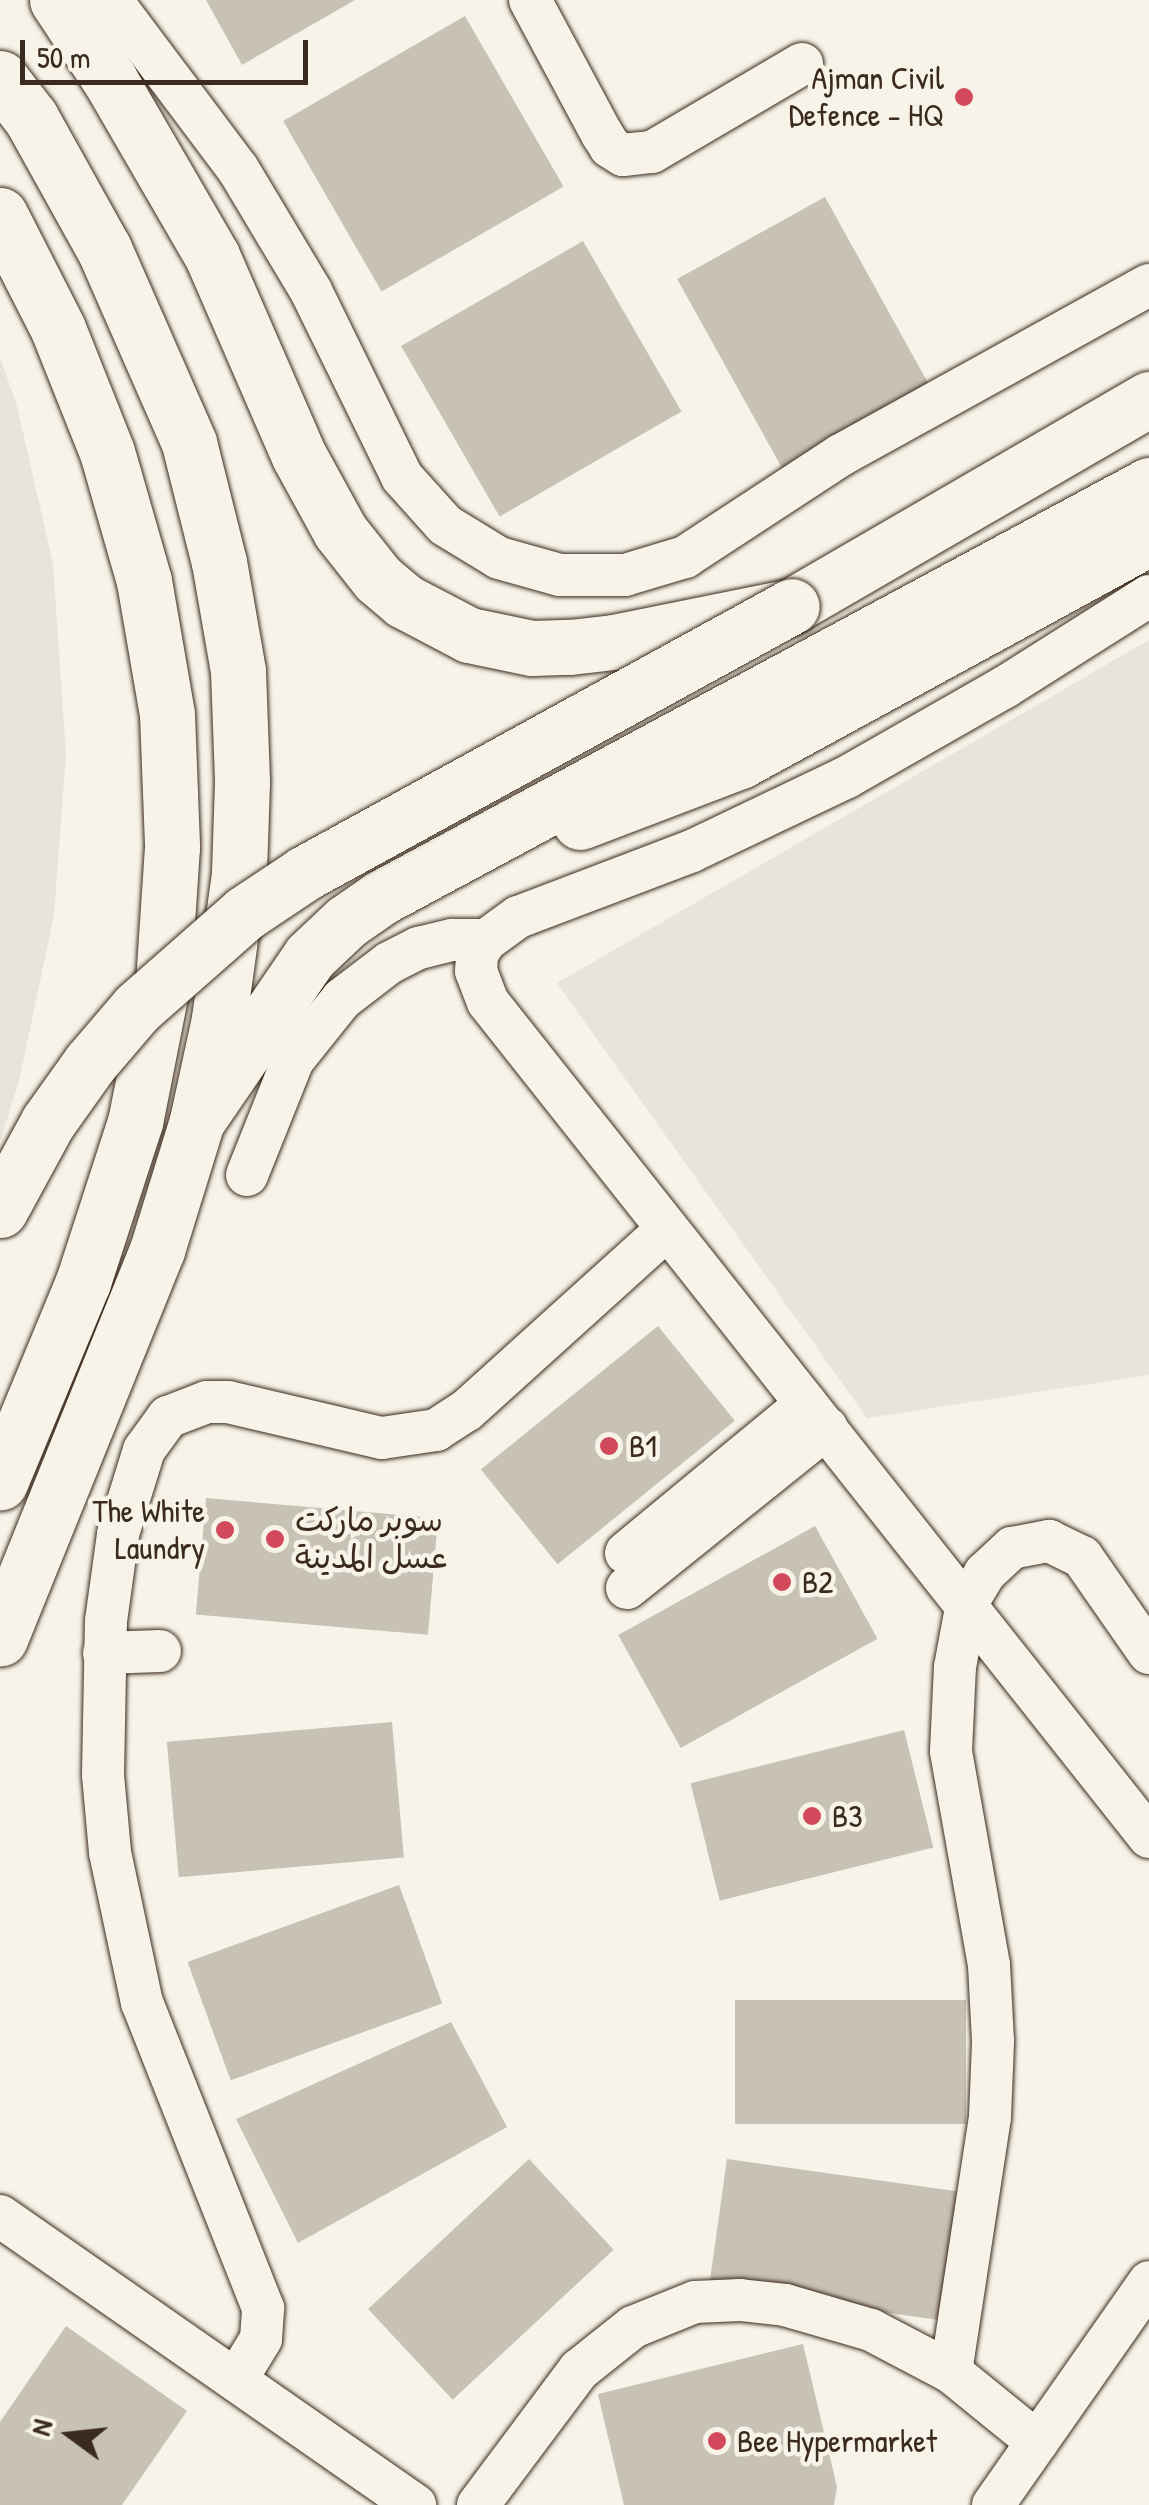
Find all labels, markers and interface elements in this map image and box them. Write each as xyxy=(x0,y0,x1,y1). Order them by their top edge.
scale bar xyxy=(25,20,312,82)
text: 50 m xyxy=(37,37,90,77)
place label: Ajman Civil Defence - HQ xyxy=(789,60,944,135)
marker: Ajman Civil Defence - HQ xyxy=(953,86,975,108)
place label: B1 xyxy=(629,1427,657,1465)
marker: B1 xyxy=(598,1435,620,1457)
place label: The White Laundry xyxy=(92,1493,205,1568)
place label: سوبر ماركت عسل المدينة xyxy=(295,1502,448,1577)
marker: The White Laundry xyxy=(214,1519,236,1541)
marker: سوبر ماركت عسل المدينة xyxy=(264,1528,286,1550)
place label: B2 xyxy=(802,1563,833,1601)
marker: B2 xyxy=(771,1571,793,1593)
place label: B3 xyxy=(832,1797,863,1835)
marker: B3 xyxy=(801,1805,823,1827)
north arrow xyxy=(20,2385,120,2485)
text: N xyxy=(21,2415,61,2439)
place label: Bee Hypermarket xyxy=(737,2422,937,2460)
marker: Bee Hypermarket xyxy=(706,2430,728,2452)

